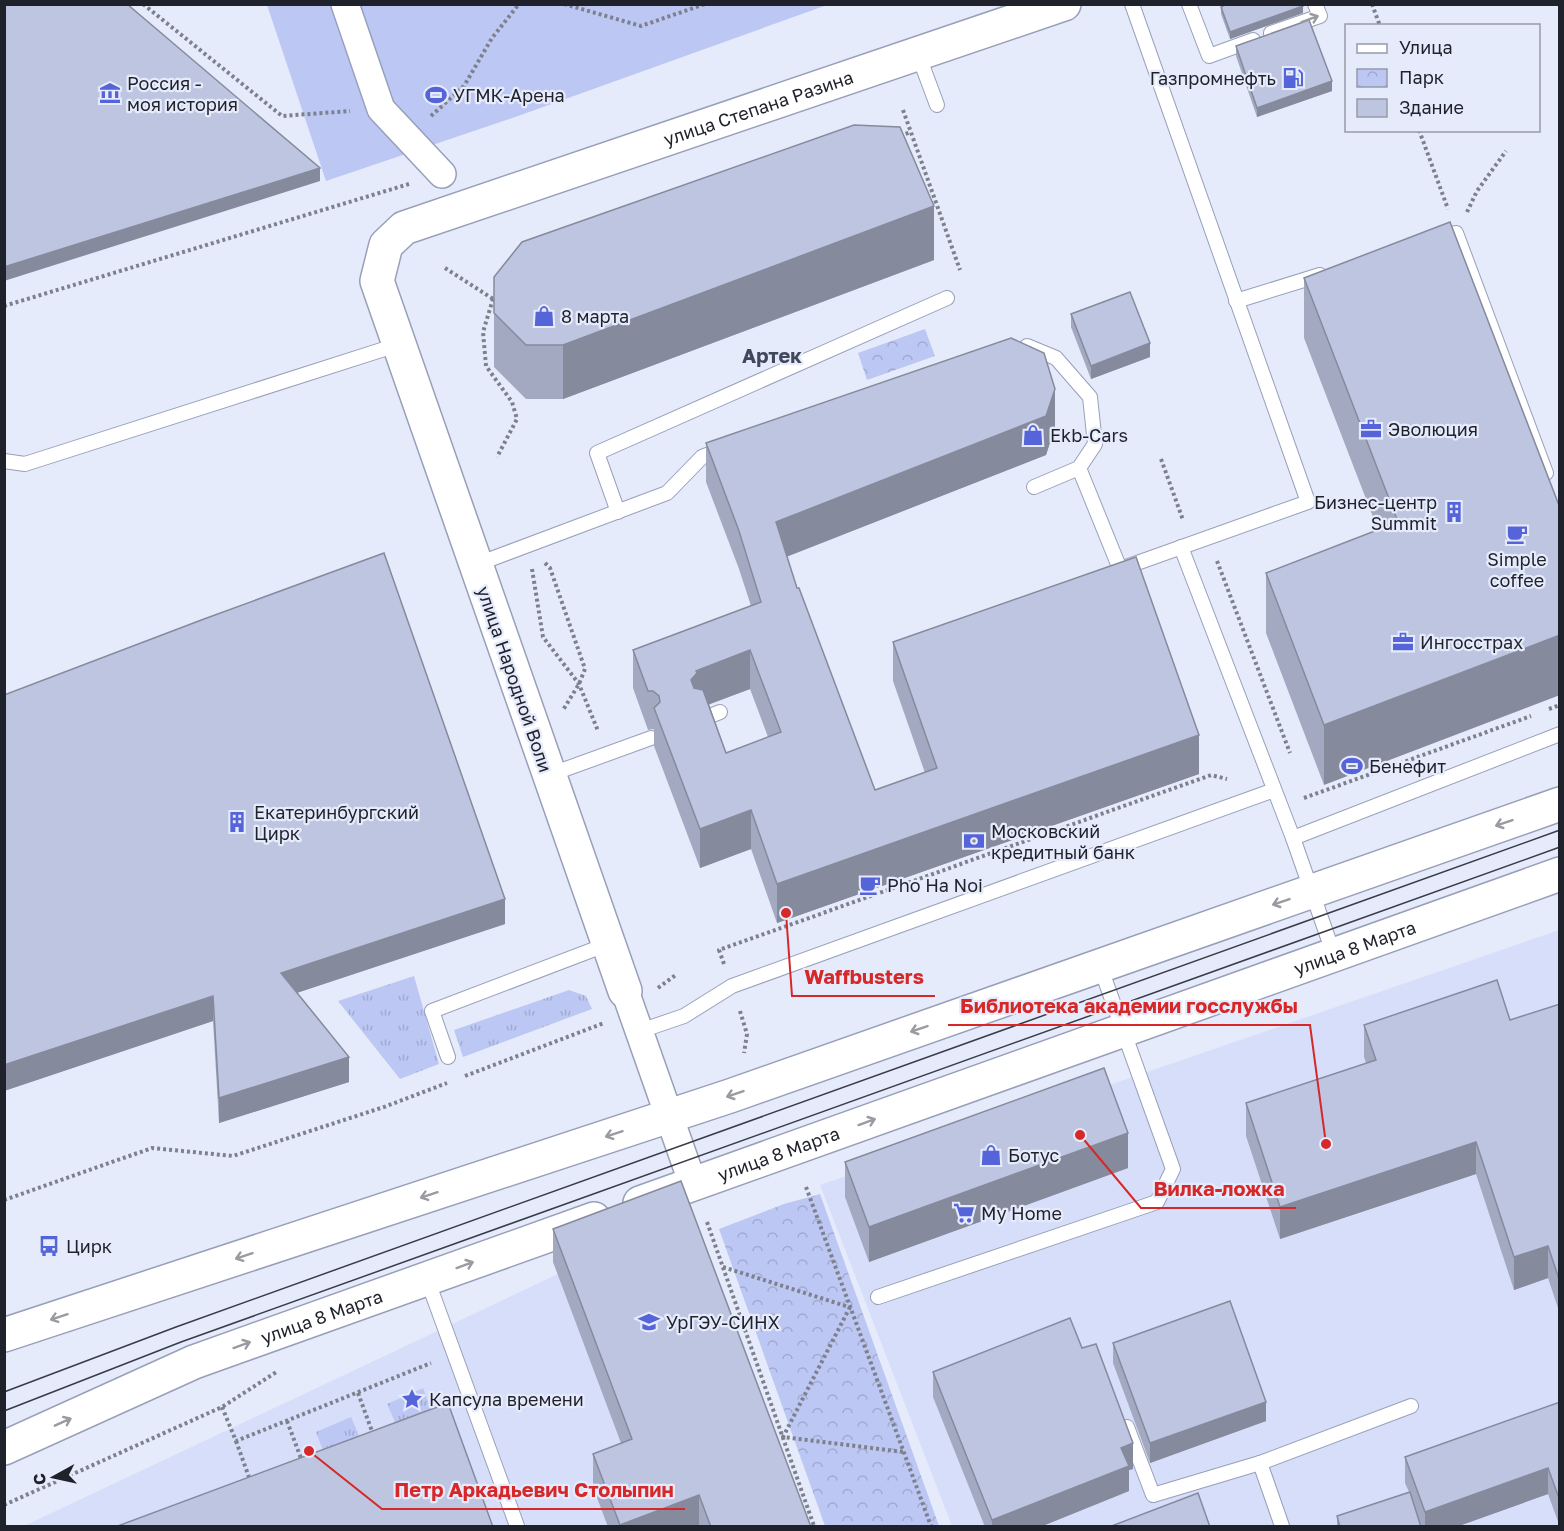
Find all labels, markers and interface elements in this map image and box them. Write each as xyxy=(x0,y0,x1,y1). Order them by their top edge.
one-way arrow xyxy=(1300,13,1319,24)
legend xyxy=(1345,24,1540,132)
text: Улица xyxy=(1399,36,1453,58)
street label: улица Степана Разина xyxy=(661,65,856,150)
fuel station icon: Газпромнефть xyxy=(1281,66,1305,90)
text: Парк xyxy=(1399,66,1444,88)
place label: Газпромнефть xyxy=(1150,67,1276,89)
place label: Россия - моя история xyxy=(127,72,238,115)
museum icon: Россия - моя история xyxy=(98,81,122,105)
sports icon: УГМК-Арена xyxy=(424,83,448,107)
place label: УГМК-Арена xyxy=(453,84,565,106)
text: Здание xyxy=(1399,96,1464,118)
shop icon: 8 марта xyxy=(532,304,556,328)
place label: 8 марта xyxy=(561,305,629,327)
district label: Артек xyxy=(742,343,802,367)
office icon: Эволюция xyxy=(1359,417,1383,441)
place label: Эволюция xyxy=(1388,418,1478,440)
shop icon: Ekb-Cars xyxy=(1021,423,1045,447)
place label: Ekb-Cars xyxy=(1050,424,1128,446)
place label: Бизнес-центр Summit xyxy=(1314,491,1437,534)
building icon: Бизнес-центр Summit xyxy=(1442,500,1466,524)
cafe icon: Simple coffee xyxy=(1505,522,1529,546)
place label: Simple coffee xyxy=(1487,548,1547,591)
street label: улица Народной Воли xyxy=(473,583,557,775)
office icon: Ингосстрах xyxy=(1391,630,1415,654)
place label: Ингосстрах xyxy=(1420,631,1523,653)
sports icon: Бенефит xyxy=(1340,754,1364,778)
place label: Бенефит xyxy=(1369,755,1446,777)
place label: Екатеринбургский Цирк xyxy=(254,801,419,844)
building icon: Екатеринбургский Цирк xyxy=(225,810,249,834)
one-way arrow xyxy=(1495,819,1514,830)
place label: Московский кредитный банк xyxy=(991,820,1135,863)
bank icon: Московский кредитный банк xyxy=(962,829,986,853)
cafe icon: Pho Ha Noi xyxy=(858,873,882,897)
place label: Pho Ha Noi xyxy=(887,874,983,896)
one-way arrow xyxy=(1272,897,1291,908)
street label: улица 8 Марта xyxy=(1291,916,1419,979)
callout: Waffbusters xyxy=(792,958,935,996)
text: Waffbusters xyxy=(804,964,924,988)
callout: Библиотека академии госслужбы xyxy=(948,987,1310,1025)
text: Библиотека академии госслужбы xyxy=(960,993,1298,1017)
one-way arrow xyxy=(910,1025,929,1036)
one-way arrow xyxy=(726,1090,745,1101)
one-way arrow xyxy=(857,1115,876,1126)
street label: улица 8 Марта xyxy=(714,1122,842,1185)
one-way arrow xyxy=(605,1130,624,1141)
shop icon: Ботус xyxy=(979,1143,1003,1167)
place label: Ботус xyxy=(1008,1144,1059,1166)
callout: Вилка-ложка xyxy=(1141,1170,1296,1208)
text: Вилка-ложка xyxy=(1153,1176,1285,1200)
one-way arrow xyxy=(420,1191,439,1202)
supermarket icon: My Home xyxy=(952,1201,976,1225)
place label: My Home xyxy=(981,1202,1062,1224)
bus stop icon: Цирк xyxy=(37,1234,61,1258)
place label: Цирк xyxy=(66,1235,112,1257)
one-way arrow xyxy=(235,1251,254,1262)
one-way arrow xyxy=(456,1258,474,1269)
street label: улица 8 Марта xyxy=(258,1285,385,1348)
school or university icon: УрГЭУ-СИНХ xyxy=(637,1310,661,1334)
place label: УрГЭУ-СИНХ xyxy=(666,1311,780,1333)
one-way arrow xyxy=(50,1312,69,1323)
one-way arrow xyxy=(232,1338,251,1349)
place icon: Капсула времени xyxy=(400,1387,424,1411)
place label: Капсула времени xyxy=(429,1388,584,1410)
one-way arrow xyxy=(54,1415,72,1427)
north arrow xyxy=(24,1447,84,1507)
callout: Петр Аркадьевич Столыпин xyxy=(382,1471,685,1509)
text: С xyxy=(28,1472,50,1486)
text: Петр Аркадьевич Столыпин xyxy=(394,1477,674,1501)

